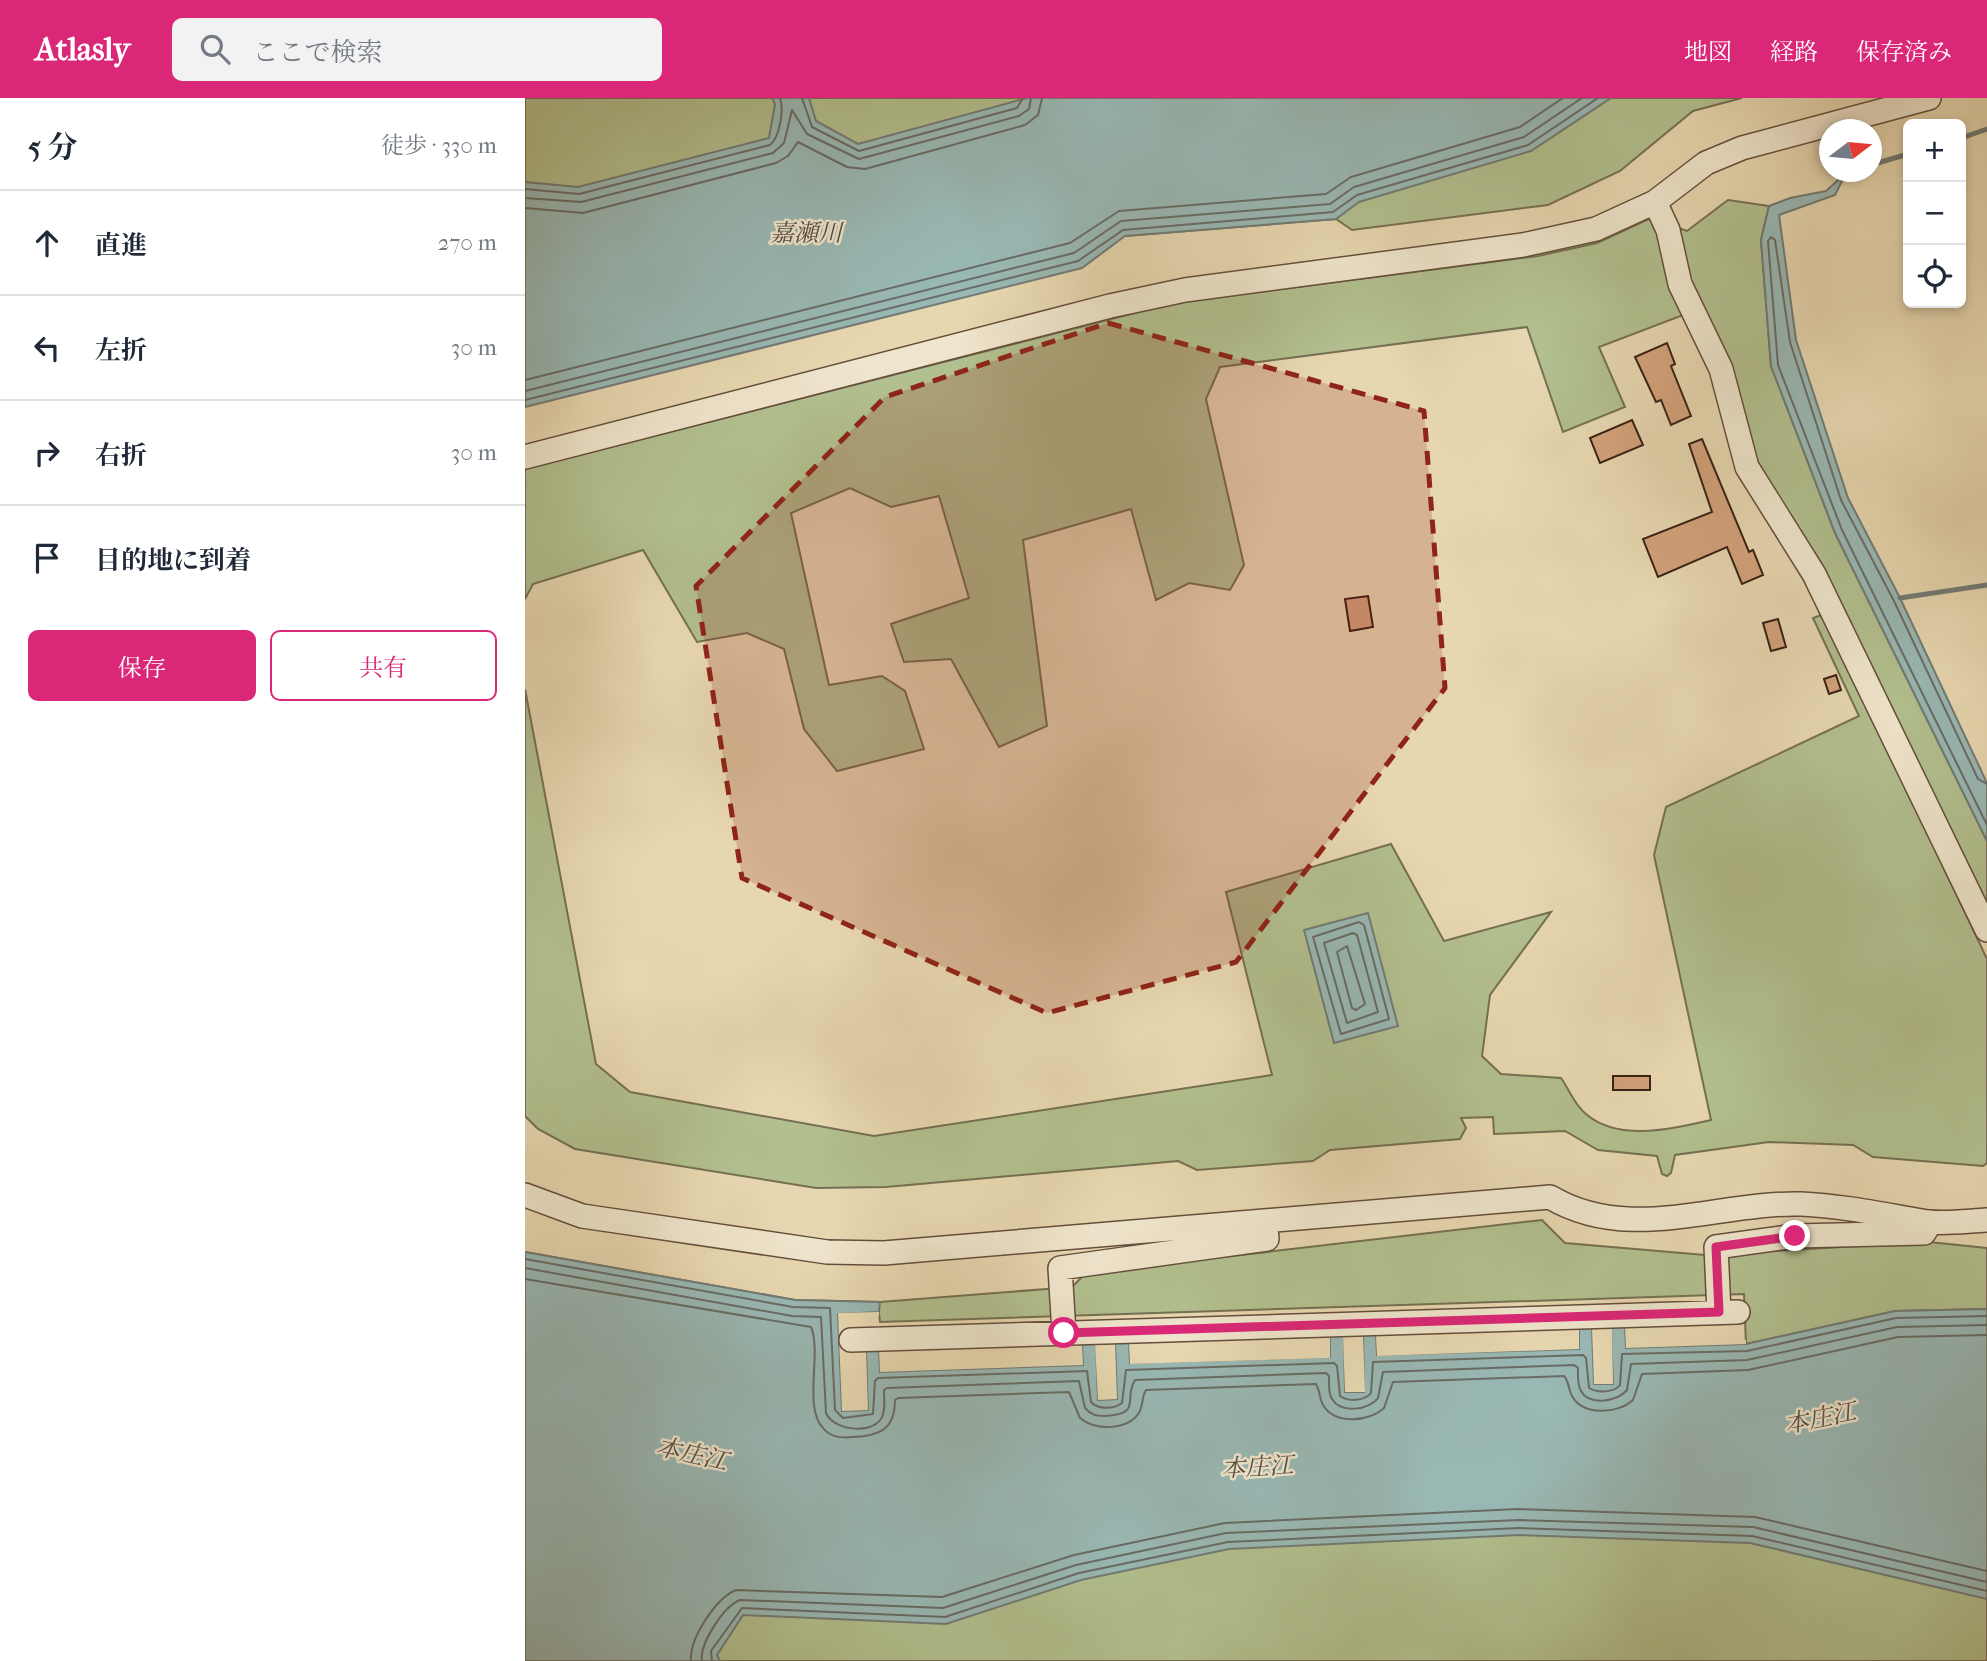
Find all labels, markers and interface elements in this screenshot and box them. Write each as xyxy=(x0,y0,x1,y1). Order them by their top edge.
search box xyxy=(172,18,662,81)
text: Atlasly xyxy=(35,30,130,69)
icon: search xyxy=(196,30,234,68)
text: ここで検索 xyxy=(252,37,382,68)
text: 地図 xyxy=(1684,38,1732,66)
text: 経路 xyxy=(1770,38,1818,66)
text: 保存済み xyxy=(1856,38,1952,66)
north arrow xyxy=(1819,119,1882,182)
map controls xyxy=(1903,119,1966,308)
button: + xyxy=(1903,119,1966,182)
text: 5 分 xyxy=(28,130,77,165)
text: 徒歩 · 330 m xyxy=(381,132,497,159)
button: − xyxy=(1903,182,1966,245)
water label: 嘉瀬川 xyxy=(770,219,845,247)
icon: ahead xyxy=(28,224,66,262)
text: 270 m xyxy=(437,229,497,256)
text: 直進 xyxy=(95,230,147,261)
button: locate xyxy=(1903,245,1966,308)
icon: left xyxy=(28,329,66,367)
text: 30 m xyxy=(451,334,497,361)
text: 左折 xyxy=(95,335,147,366)
icon: right xyxy=(28,434,66,472)
text: 30 m xyxy=(451,439,497,466)
text: 右折 xyxy=(95,440,147,471)
icon: arrive xyxy=(28,539,66,577)
text: 目的地に到着 xyxy=(95,545,251,576)
button: 保存 xyxy=(28,630,256,701)
button: 共有 xyxy=(270,630,497,701)
route end xyxy=(1779,1220,1810,1251)
route start xyxy=(1048,1317,1079,1348)
water label: 本庄江 xyxy=(1782,1397,1861,1439)
water label: 本庄江 xyxy=(654,1432,733,1476)
water label: 本庄江 xyxy=(1220,1451,1297,1483)

